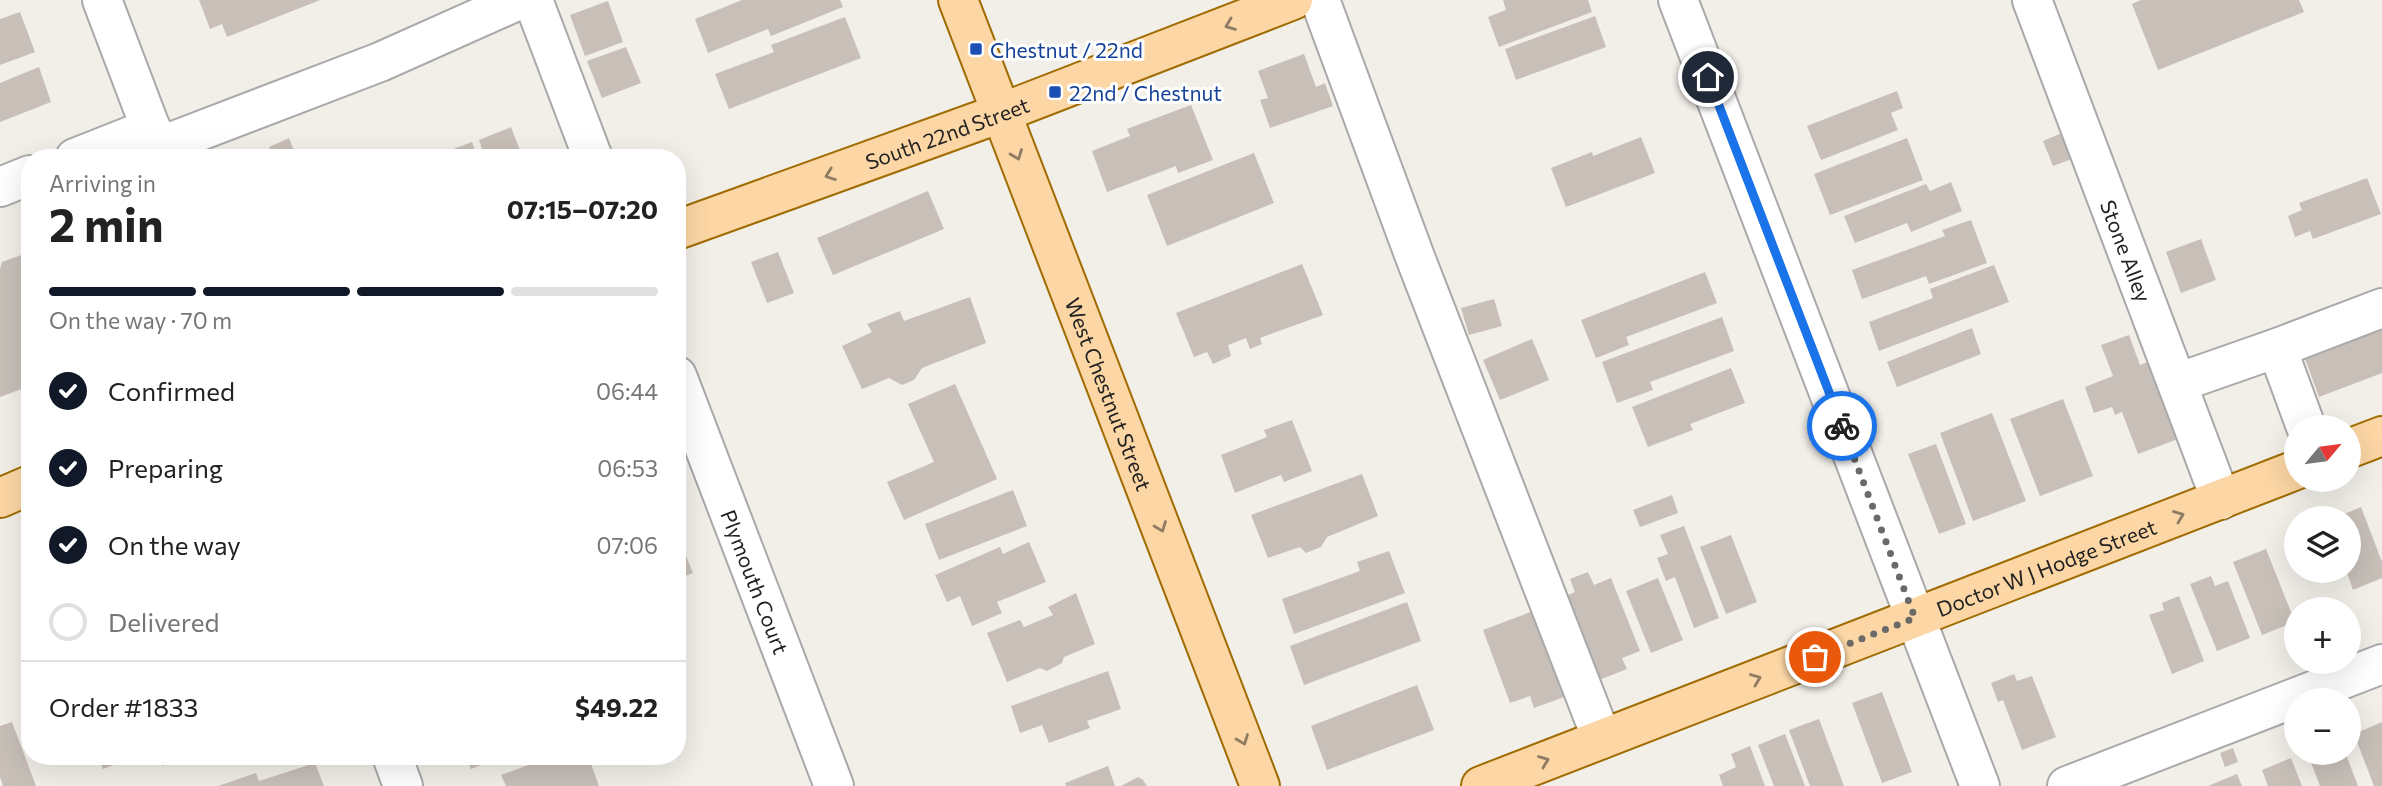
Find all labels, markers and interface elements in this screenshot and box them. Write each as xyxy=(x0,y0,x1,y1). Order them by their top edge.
one-way arrow xyxy=(1224,16,1236,30)
place label: Chestnut / 22nd xyxy=(990,37,1143,62)
marker: Chestnut / 22nd xyxy=(968,41,984,57)
pin xyxy=(1678,47,1738,107)
icon: home xyxy=(1689,58,1727,96)
place label: 22nd / Chestnut xyxy=(1069,80,1222,105)
marker: 22nd / Chestnut xyxy=(1047,84,1063,100)
street label: South 22nd Street xyxy=(862,91,1032,174)
one-way arrow xyxy=(1009,149,1023,161)
one-way arrow xyxy=(824,167,836,181)
text: Arriving in xyxy=(49,169,156,197)
text: 07:15–07:20 xyxy=(507,193,658,224)
text: 2 min xyxy=(49,195,164,251)
street label: Stone Alley xyxy=(2096,196,2157,305)
street label: West Chestnut Street xyxy=(1061,294,1158,494)
text: On the way · 70 m xyxy=(49,306,232,334)
icon: check xyxy=(49,372,87,410)
text: Confirmed xyxy=(108,375,235,406)
text: 06:44 xyxy=(596,377,658,405)
courier xyxy=(1807,391,1877,461)
icon: bike xyxy=(1823,407,1861,445)
north arrow xyxy=(2284,415,2361,492)
map controls xyxy=(2284,415,2361,765)
icon: check xyxy=(49,449,87,487)
text: Preparing xyxy=(108,452,223,483)
text: 06:53 xyxy=(597,454,658,482)
street label: Plymouth Court xyxy=(717,506,795,657)
button: layers xyxy=(2284,506,2361,583)
one-way arrow xyxy=(2172,510,2184,524)
street label: Doctor W J Hodge Street xyxy=(1933,513,2159,621)
one-way arrow xyxy=(1152,521,1166,533)
icon: check xyxy=(49,526,87,564)
text: On the way xyxy=(108,529,241,560)
text: 07:06 xyxy=(597,531,658,559)
button: + xyxy=(2284,597,2361,674)
text: Delivered xyxy=(108,606,219,637)
pin xyxy=(1785,627,1845,687)
icon: bag xyxy=(1796,638,1834,676)
one-way arrow xyxy=(1750,674,1762,688)
button: − xyxy=(2284,688,2361,765)
text: Order #1833 xyxy=(49,691,198,722)
text: $49.22 xyxy=(575,691,658,722)
one-way arrow xyxy=(1234,733,1248,745)
one-way arrow xyxy=(1538,756,1550,770)

